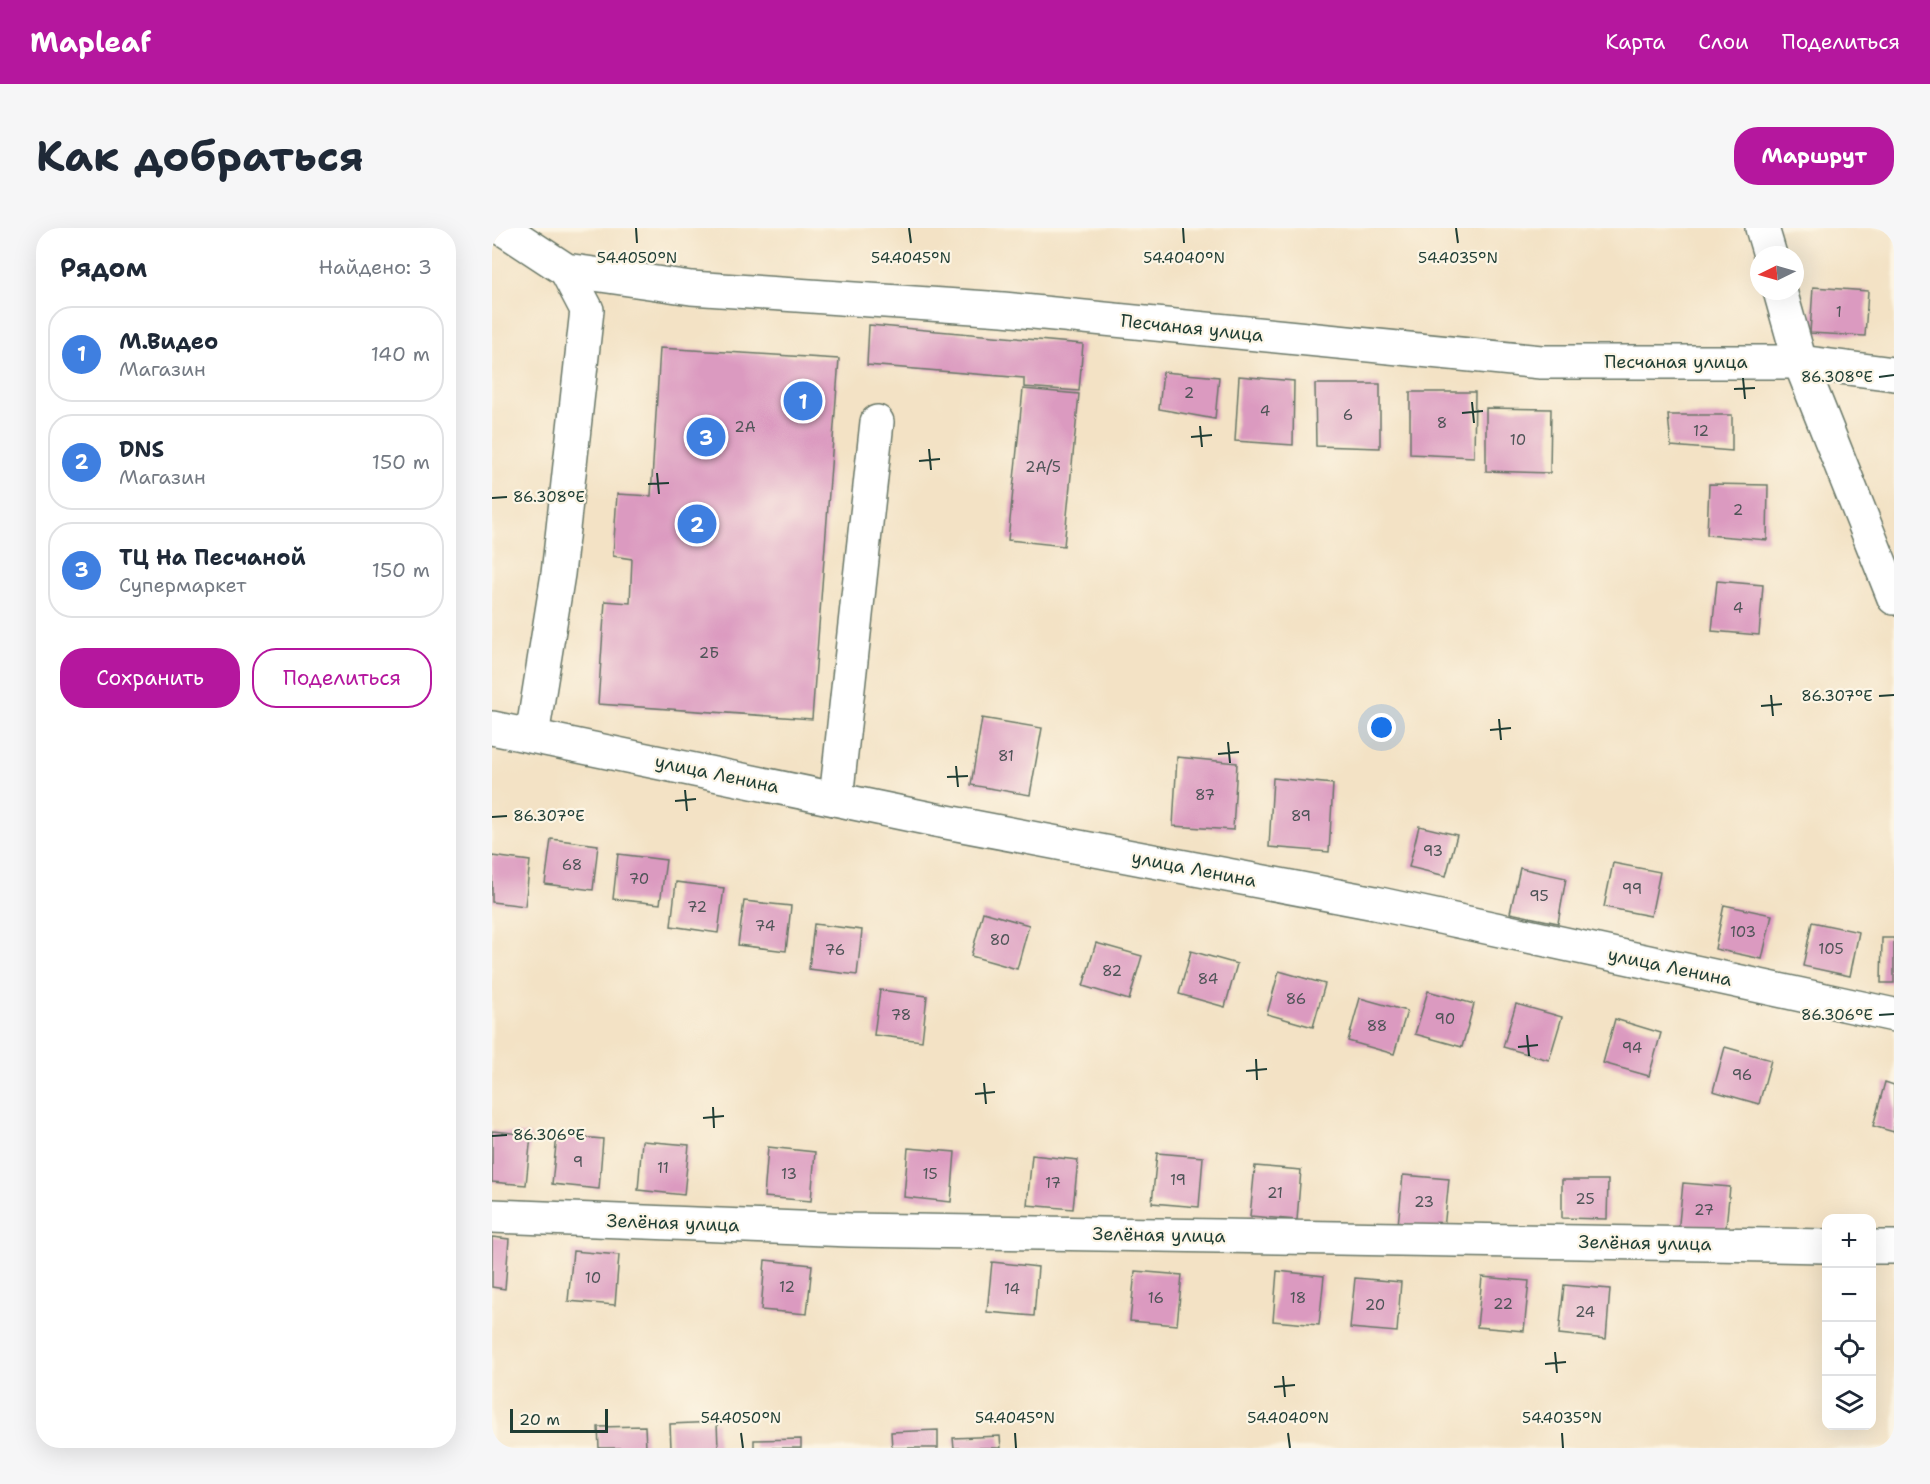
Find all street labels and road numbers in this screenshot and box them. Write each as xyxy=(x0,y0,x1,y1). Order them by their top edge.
street label: Песчаная улица xyxy=(1120,309,1264,347)
street label: Песчаная улица xyxy=(1604,350,1748,374)
street label: улица Ленина xyxy=(653,749,781,799)
street label: улица Ленина xyxy=(1130,845,1258,893)
street label: улица Ленина xyxy=(1606,942,1734,992)
street label: Зелёная улица xyxy=(606,1209,740,1237)
street label: Зелёная улица xyxy=(1092,1222,1226,1248)
street label: Зелёная улица xyxy=(1578,1230,1712,1256)

